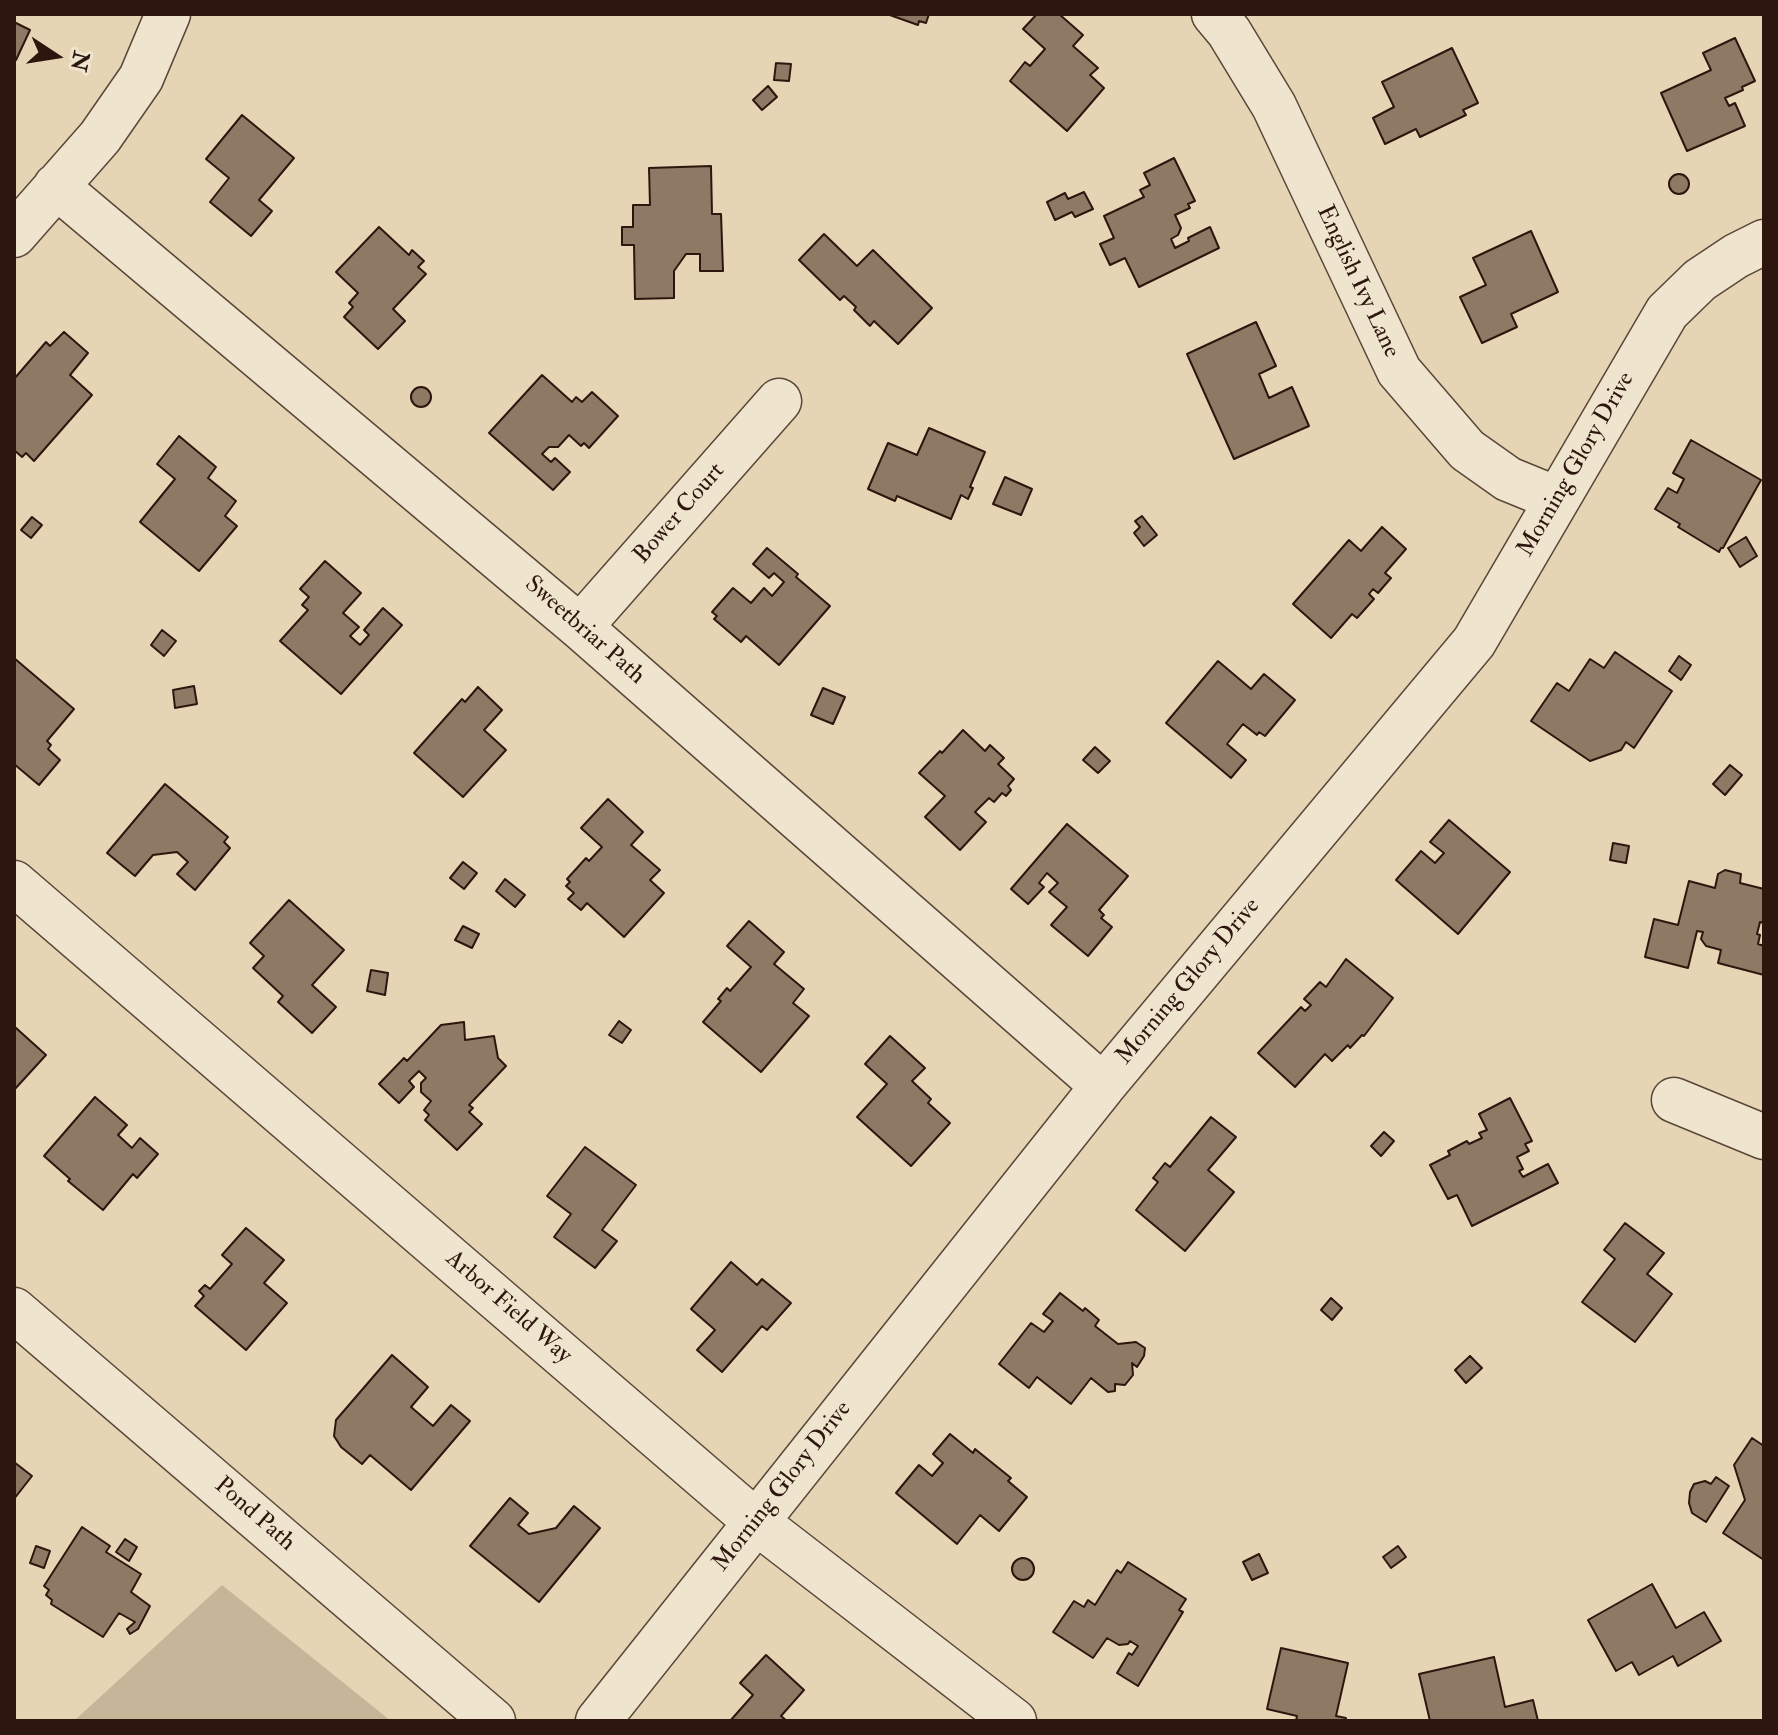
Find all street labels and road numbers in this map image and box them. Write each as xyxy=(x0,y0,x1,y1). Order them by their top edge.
street label: English Ivy Lane xyxy=(1309,201,1405,363)
street label: Morning Glory Drive xyxy=(1512,368,1642,562)
street label: Bower Court xyxy=(628,458,732,570)
street label: Sweetbriar Path xyxy=(518,571,650,691)
street label: Morning Glory Drive xyxy=(1111,893,1267,1071)
street label: Arbor Field Way xyxy=(439,1245,577,1371)
street label: Morning Glory Drive xyxy=(707,1396,859,1578)
street label: Pond Path xyxy=(208,1472,300,1558)

